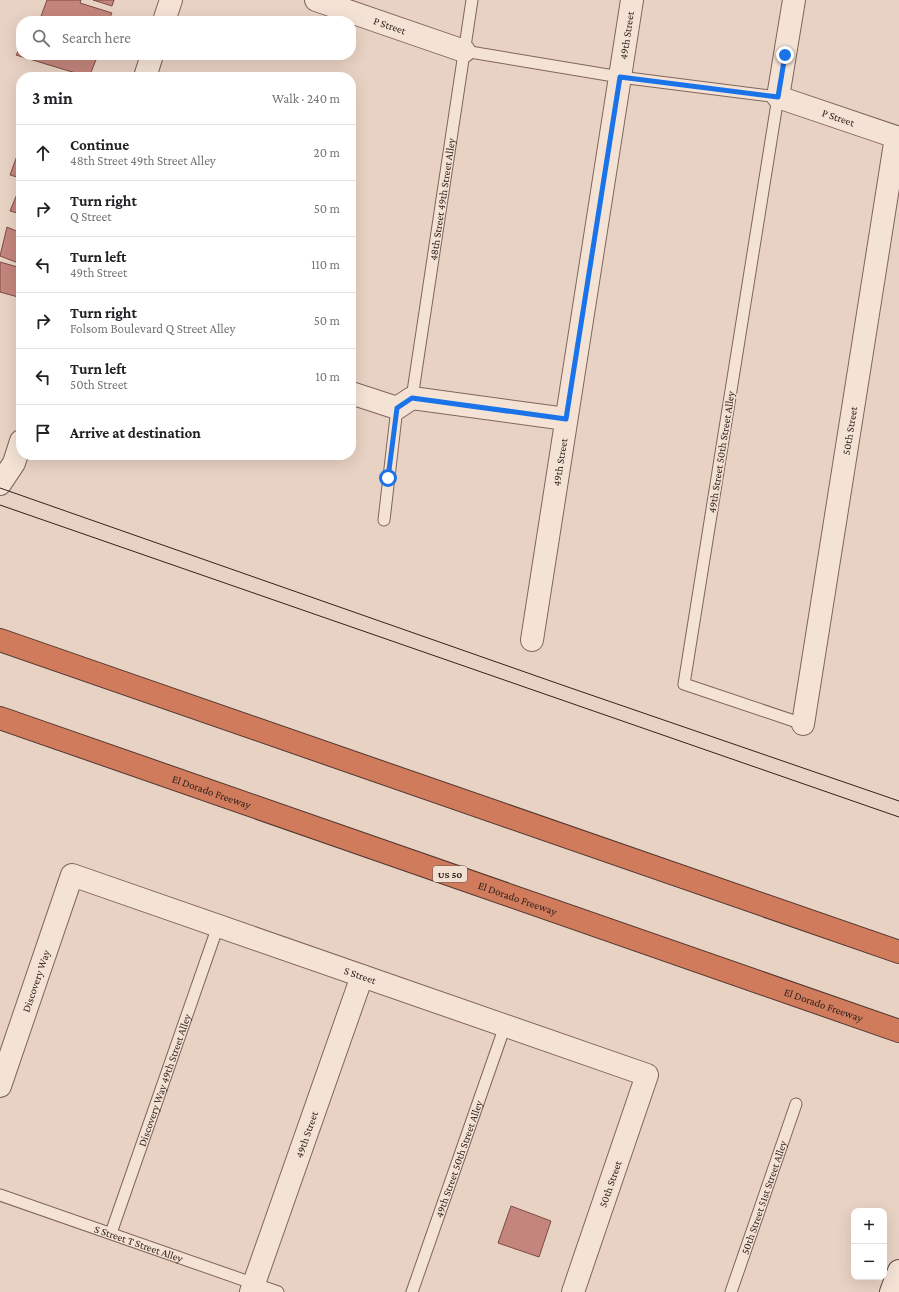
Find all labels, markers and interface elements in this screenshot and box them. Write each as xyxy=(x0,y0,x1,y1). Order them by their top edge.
street label: 49th Street xyxy=(617,10,636,60)
street label: P Street xyxy=(372,14,408,37)
search box xyxy=(16,16,356,60)
icon: search xyxy=(30,27,52,49)
text: Search here xyxy=(62,30,131,46)
route end xyxy=(776,46,794,64)
text: 3 min xyxy=(32,89,73,108)
text: Walk · 240 m xyxy=(272,91,340,106)
street label: P Street xyxy=(821,106,856,129)
street label: 48th Street 49th Street Alley xyxy=(427,136,458,261)
text: Continue xyxy=(70,137,129,153)
icon: ahead xyxy=(32,142,54,164)
text: 20 m xyxy=(314,145,340,160)
text: 48th Street 49th Street Alley xyxy=(70,153,216,168)
text: Turn right xyxy=(70,193,137,209)
icon: right xyxy=(32,198,54,220)
text: 50 m xyxy=(314,201,340,216)
text: Q Street xyxy=(70,209,112,224)
text: Turn left xyxy=(70,249,126,265)
icon: left xyxy=(32,254,54,276)
text: 110 m xyxy=(311,257,340,272)
text: 49th Street xyxy=(70,265,127,280)
text: Turn right xyxy=(70,305,137,321)
icon: right xyxy=(32,310,54,332)
text: 50 m xyxy=(314,313,340,328)
text: Folsom Boulevard Q Street Alley xyxy=(70,321,235,336)
text: Turn left xyxy=(70,361,126,377)
icon: left xyxy=(32,366,54,388)
text: 10 m xyxy=(315,369,340,384)
text: 50th Street xyxy=(70,377,128,392)
street label: 49th Street 50th Street Alley xyxy=(705,389,738,514)
street label: 50th Street xyxy=(840,405,859,456)
icon: arrive xyxy=(32,422,54,444)
text: Arrive at destination xyxy=(70,425,201,441)
street label: 49th Street xyxy=(550,437,570,487)
route start xyxy=(379,469,397,487)
street label: El Dorado Freeway xyxy=(171,772,253,812)
road number: US 50 xyxy=(433,866,467,882)
street label: El Dorado Freeway xyxy=(476,879,559,919)
street label: Discovery Way xyxy=(20,947,53,1014)
street label: S Street xyxy=(343,964,378,986)
street label: El Dorado Freeway xyxy=(782,985,865,1025)
street label: Discovery Way 49th Street Alley xyxy=(136,1011,194,1148)
street label: 49th Street 50th Street Alley xyxy=(432,1098,486,1219)
street label: 49th Street xyxy=(293,1109,320,1159)
street label: 50th Street 51st Street Alley xyxy=(738,1138,790,1256)
street label: 50th Street xyxy=(596,1159,624,1209)
map controls xyxy=(851,1208,887,1280)
button: + xyxy=(851,1208,887,1244)
street label: S Street T Street Alley xyxy=(93,1222,186,1266)
button: − xyxy=(851,1244,887,1280)

